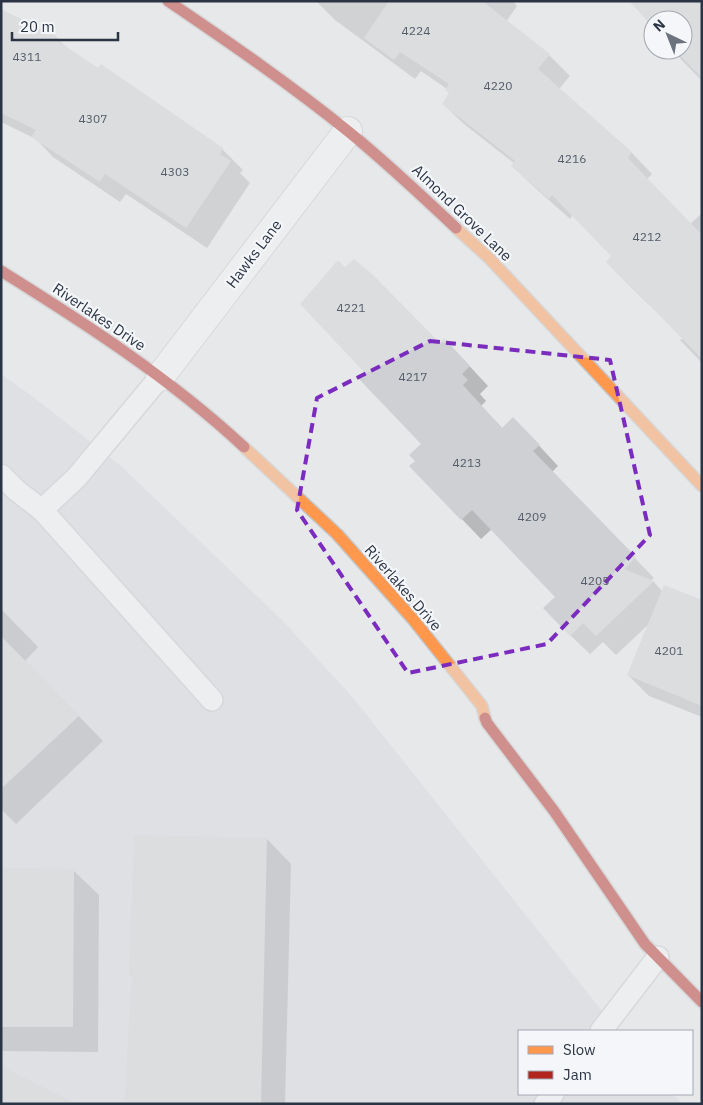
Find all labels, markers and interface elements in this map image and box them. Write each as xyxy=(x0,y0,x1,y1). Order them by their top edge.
scale bar xyxy=(12,10,119,42)
north arrow xyxy=(643,10,693,60)
text: N xyxy=(649,15,669,36)
text: 20 m xyxy=(20,17,55,36)
house number: 4224 xyxy=(402,23,430,38)
house number: 4311 xyxy=(13,49,41,64)
house number: 4220 xyxy=(484,78,512,93)
house number: 4307 xyxy=(79,111,107,126)
house number: 4216 xyxy=(558,151,586,166)
street label: Almond Grove Lane xyxy=(408,160,516,265)
house number: 4303 xyxy=(161,164,189,179)
street label: Hawks Lane xyxy=(222,216,286,292)
house number: 4212 xyxy=(633,229,661,244)
street label: Riverlakes Drive xyxy=(49,279,149,355)
house number: 4221 xyxy=(337,300,365,315)
house number: 4217 xyxy=(399,369,427,384)
house number: 4213 xyxy=(453,455,481,470)
house number: 4209 xyxy=(518,509,546,524)
street label: Riverlakes Drive xyxy=(361,541,446,635)
house number: 4205 xyxy=(581,573,609,588)
house number: 4201 xyxy=(655,643,683,658)
legend xyxy=(518,1030,693,1095)
text: Slow xyxy=(563,1040,596,1059)
text: Jam xyxy=(563,1065,592,1084)

